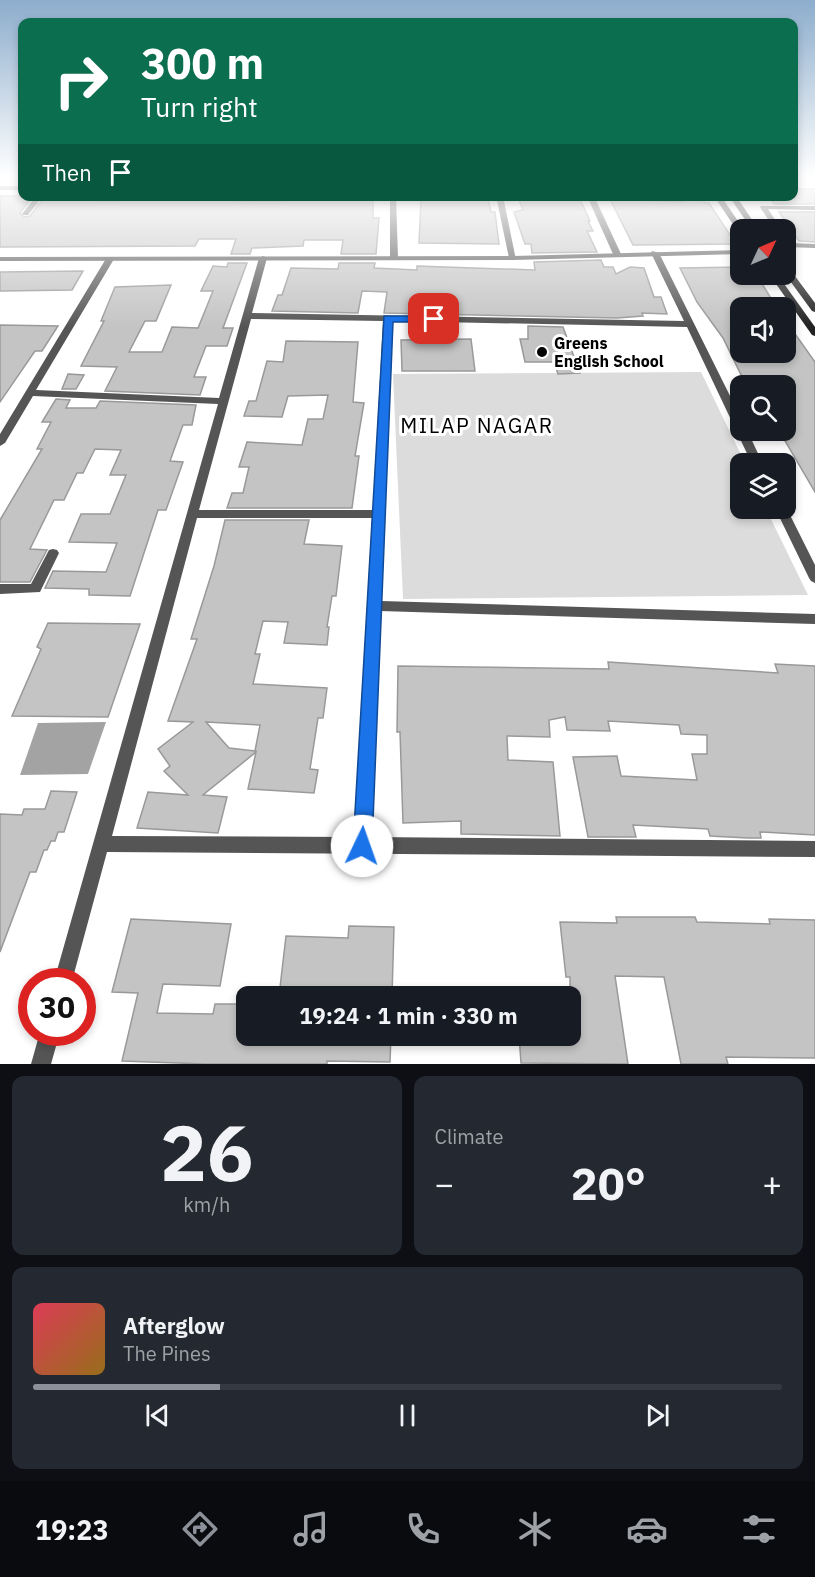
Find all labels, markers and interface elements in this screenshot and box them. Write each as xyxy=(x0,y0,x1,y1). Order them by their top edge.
text: 300 m xyxy=(141,36,264,91)
icon: right xyxy=(42,42,120,120)
text: Turn right xyxy=(141,89,258,124)
icon: arrive xyxy=(104,156,137,189)
text: Then xyxy=(42,158,92,187)
north arrow xyxy=(730,219,796,285)
map controls xyxy=(730,219,796,519)
pin xyxy=(408,293,459,344)
button: sound xyxy=(730,297,796,363)
icon: arrive xyxy=(417,302,450,335)
place label: Greens English School xyxy=(554,333,664,371)
marker: Greens English School xyxy=(535,345,549,359)
button: search xyxy=(730,375,796,441)
district label: MILAP NAGAR xyxy=(400,411,554,439)
button: layers xyxy=(730,453,796,519)
position arrow xyxy=(330,814,394,878)
speed limit sign: 30 xyxy=(18,968,96,1046)
text: 19:24 · 1 min · 330 m xyxy=(299,1001,518,1030)
text: 26 xyxy=(160,1101,254,1202)
text: Climate xyxy=(435,1123,503,1150)
text: 20° xyxy=(571,1154,646,1212)
text: − xyxy=(435,1162,454,1205)
text: + xyxy=(762,1162,782,1205)
text: km/h xyxy=(183,1191,230,1218)
text: Afterglow xyxy=(123,1311,225,1340)
text: The Pines xyxy=(123,1340,211,1367)
icon: previous xyxy=(141,1399,174,1432)
icon: pause xyxy=(391,1399,424,1432)
icon: next xyxy=(641,1399,674,1432)
icon: directions xyxy=(179,1508,221,1550)
icon: music xyxy=(290,1508,332,1550)
icon: phone xyxy=(402,1508,444,1550)
icon: climate xyxy=(514,1508,556,1550)
icon: car xyxy=(626,1508,668,1550)
icon: filters xyxy=(738,1508,780,1550)
text: 19:23 xyxy=(35,1512,109,1547)

